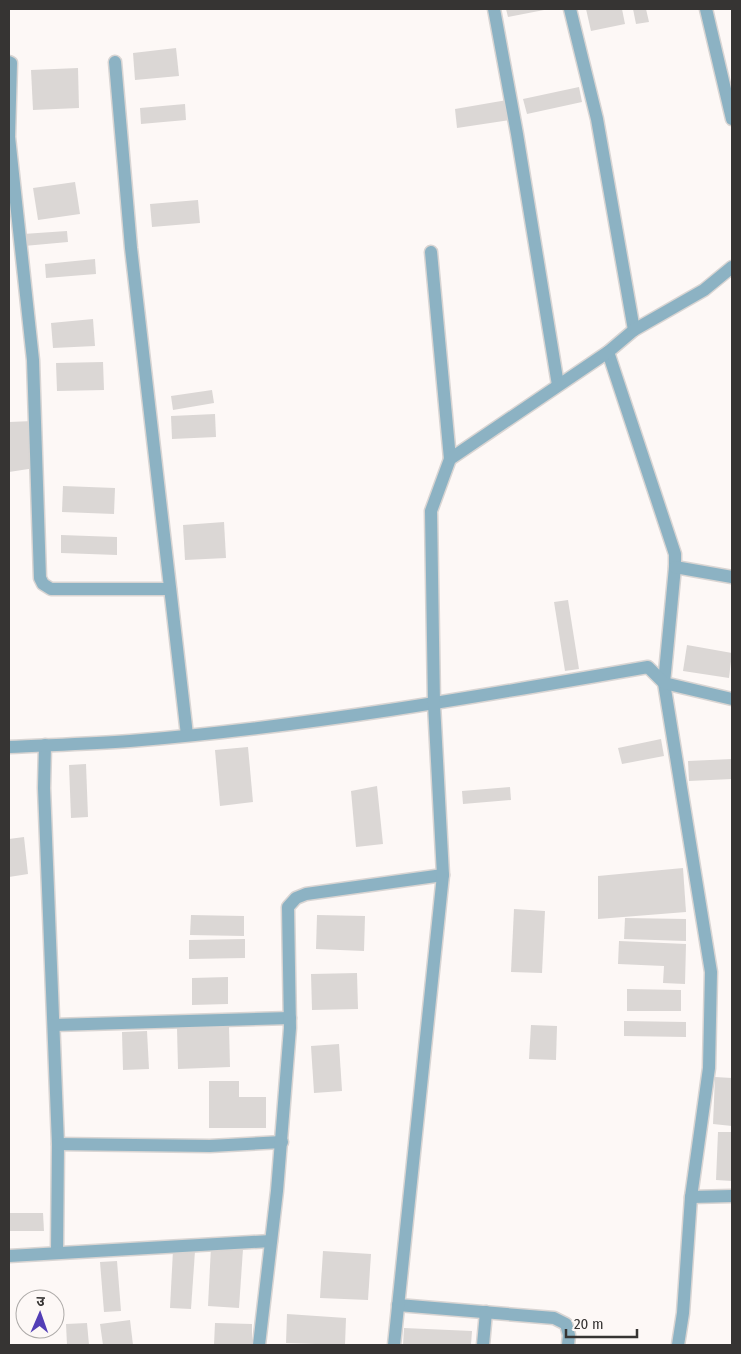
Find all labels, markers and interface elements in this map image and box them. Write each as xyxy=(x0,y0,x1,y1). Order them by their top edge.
north arrow xyxy=(15,1289,65,1339)
text: उ xyxy=(36,1293,46,1310)
scale bar xyxy=(566,1306,637,1338)
text: 20 m xyxy=(574,1315,604,1333)

